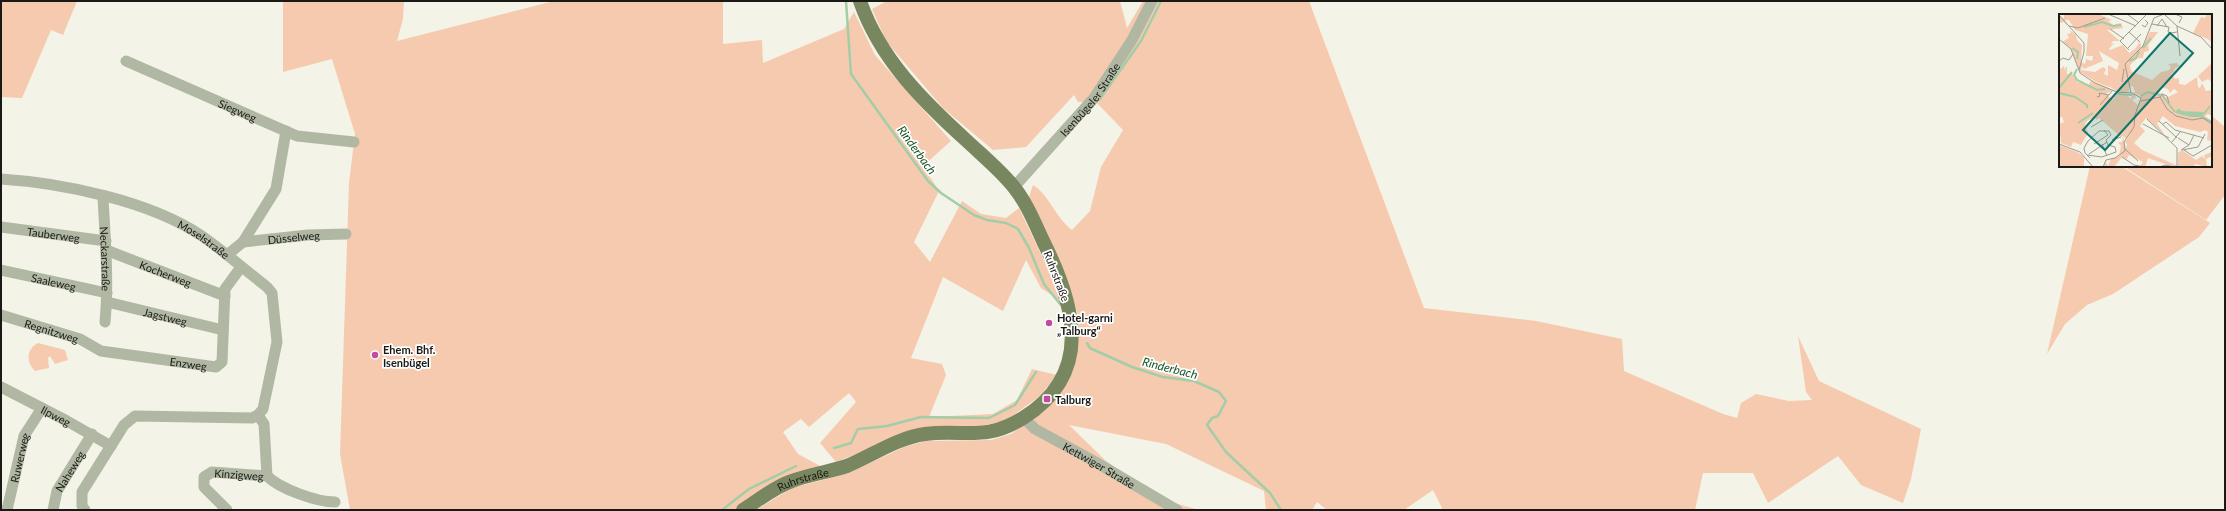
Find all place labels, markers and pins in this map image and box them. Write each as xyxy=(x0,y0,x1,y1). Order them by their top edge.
place label: Hotel-garni „Talburg“ xyxy=(1057,311,1113,337)
marker: Hotel-garni „Talburg“ xyxy=(1044,318,1054,328)
place label: Ehem. Bhf. Isenbügel xyxy=(383,343,436,369)
marker: Ehem. Bhf. Isenbügel xyxy=(370,350,380,360)
place label: Talburg xyxy=(1055,393,1091,406)
marker: Talburg xyxy=(1042,394,1052,404)

